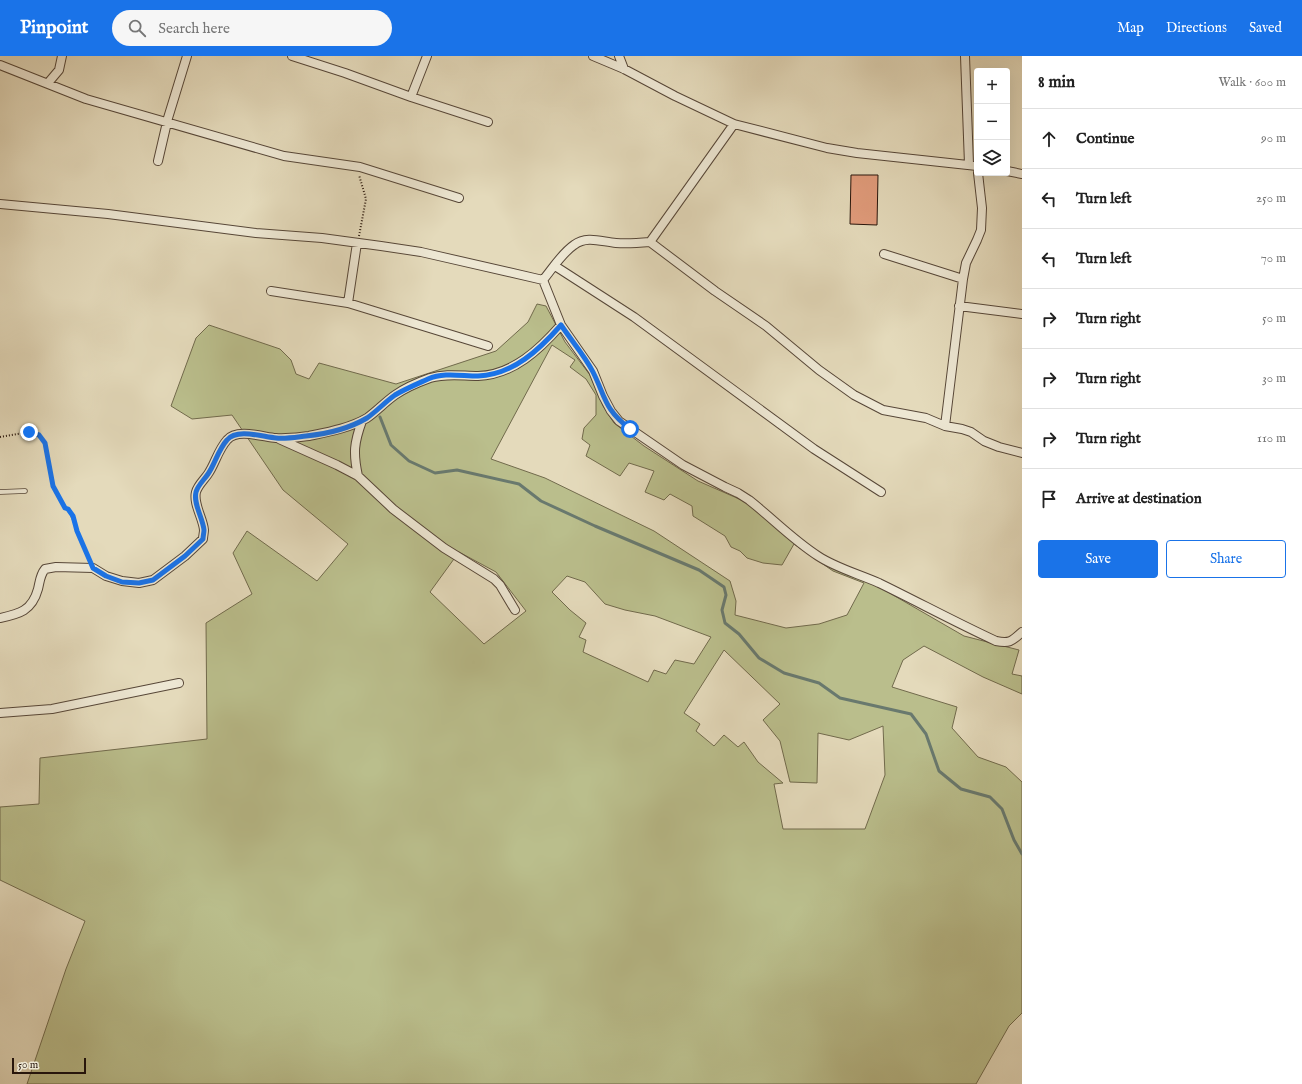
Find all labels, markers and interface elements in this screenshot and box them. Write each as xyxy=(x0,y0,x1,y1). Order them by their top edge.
search box xyxy=(112,10,392,46)
text: Pinpoint xyxy=(20,16,88,40)
icon: search xyxy=(126,17,148,39)
text: Search here xyxy=(158,19,230,38)
text: Map xyxy=(1117,19,1144,37)
text: Directions xyxy=(1166,19,1227,37)
text: Saved xyxy=(1249,19,1282,37)
map controls xyxy=(974,68,1010,176)
button: + xyxy=(974,68,1010,104)
text: 8 min xyxy=(1038,72,1075,93)
text: Walk · 600 m xyxy=(1219,74,1286,91)
button: − xyxy=(974,104,1010,140)
icon: ahead xyxy=(1038,128,1060,150)
text: Continue xyxy=(1076,129,1134,148)
text: 90 m xyxy=(1261,130,1286,147)
button: layers xyxy=(974,140,1010,176)
icon: left xyxy=(1038,188,1060,210)
text: Turn left xyxy=(1076,189,1132,208)
text: 250 m xyxy=(1256,190,1286,207)
icon: left xyxy=(1038,248,1060,270)
text: Turn left xyxy=(1076,249,1132,268)
text: 70 m xyxy=(1261,250,1286,267)
icon: right xyxy=(1038,308,1060,330)
text: Turn right xyxy=(1076,309,1141,328)
text: 50 m xyxy=(1262,310,1286,327)
icon: right xyxy=(1038,368,1060,390)
text: Turn right xyxy=(1076,369,1141,388)
text: 30 m xyxy=(1262,370,1286,387)
route start xyxy=(621,420,639,438)
route end xyxy=(20,423,38,441)
icon: right xyxy=(1038,428,1060,450)
text: Turn right xyxy=(1076,429,1141,448)
text: 110 m xyxy=(1257,430,1286,447)
icon: arrive xyxy=(1038,488,1060,510)
text: Arrive at destination xyxy=(1076,489,1202,508)
button: Save xyxy=(1038,540,1158,578)
button: Share xyxy=(1166,540,1286,578)
scale bar xyxy=(12,1056,86,1075)
text: 50 m xyxy=(18,1058,38,1072)

